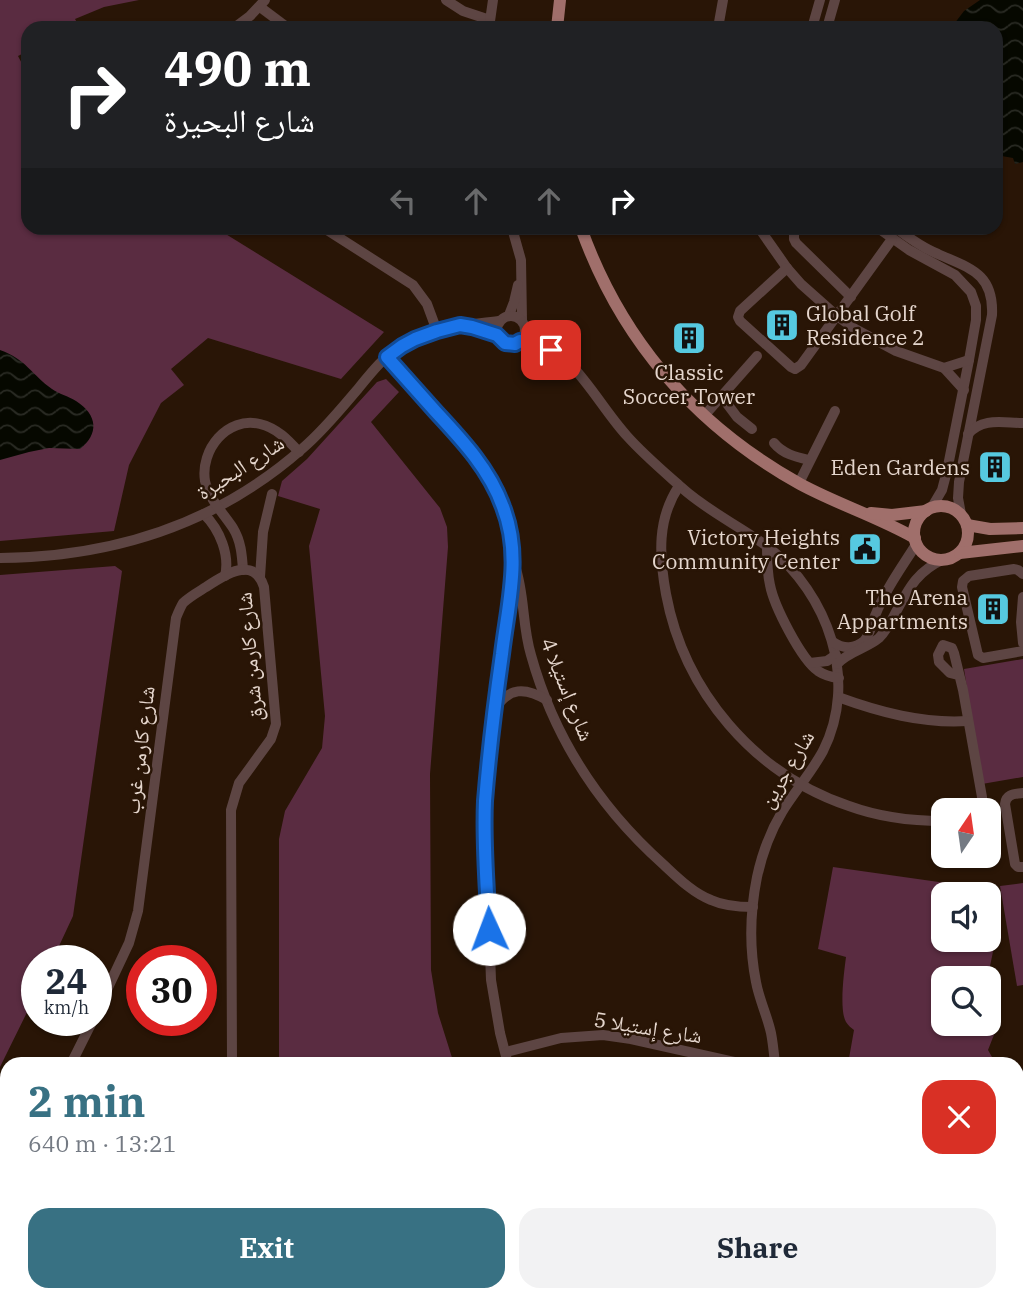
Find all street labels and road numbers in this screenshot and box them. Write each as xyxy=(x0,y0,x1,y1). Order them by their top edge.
street label: شارع البحيرة xyxy=(191,428,289,506)
street label: شارع كارمن شرق xyxy=(229,591,269,723)
street label: شارع إستيلا 4 xyxy=(534,633,601,745)
street label: شارع كارمن غرب xyxy=(117,684,161,816)
street label: شارع جرين xyxy=(752,725,820,813)
street label: شارع إستيلا 5 xyxy=(592,1005,704,1050)

